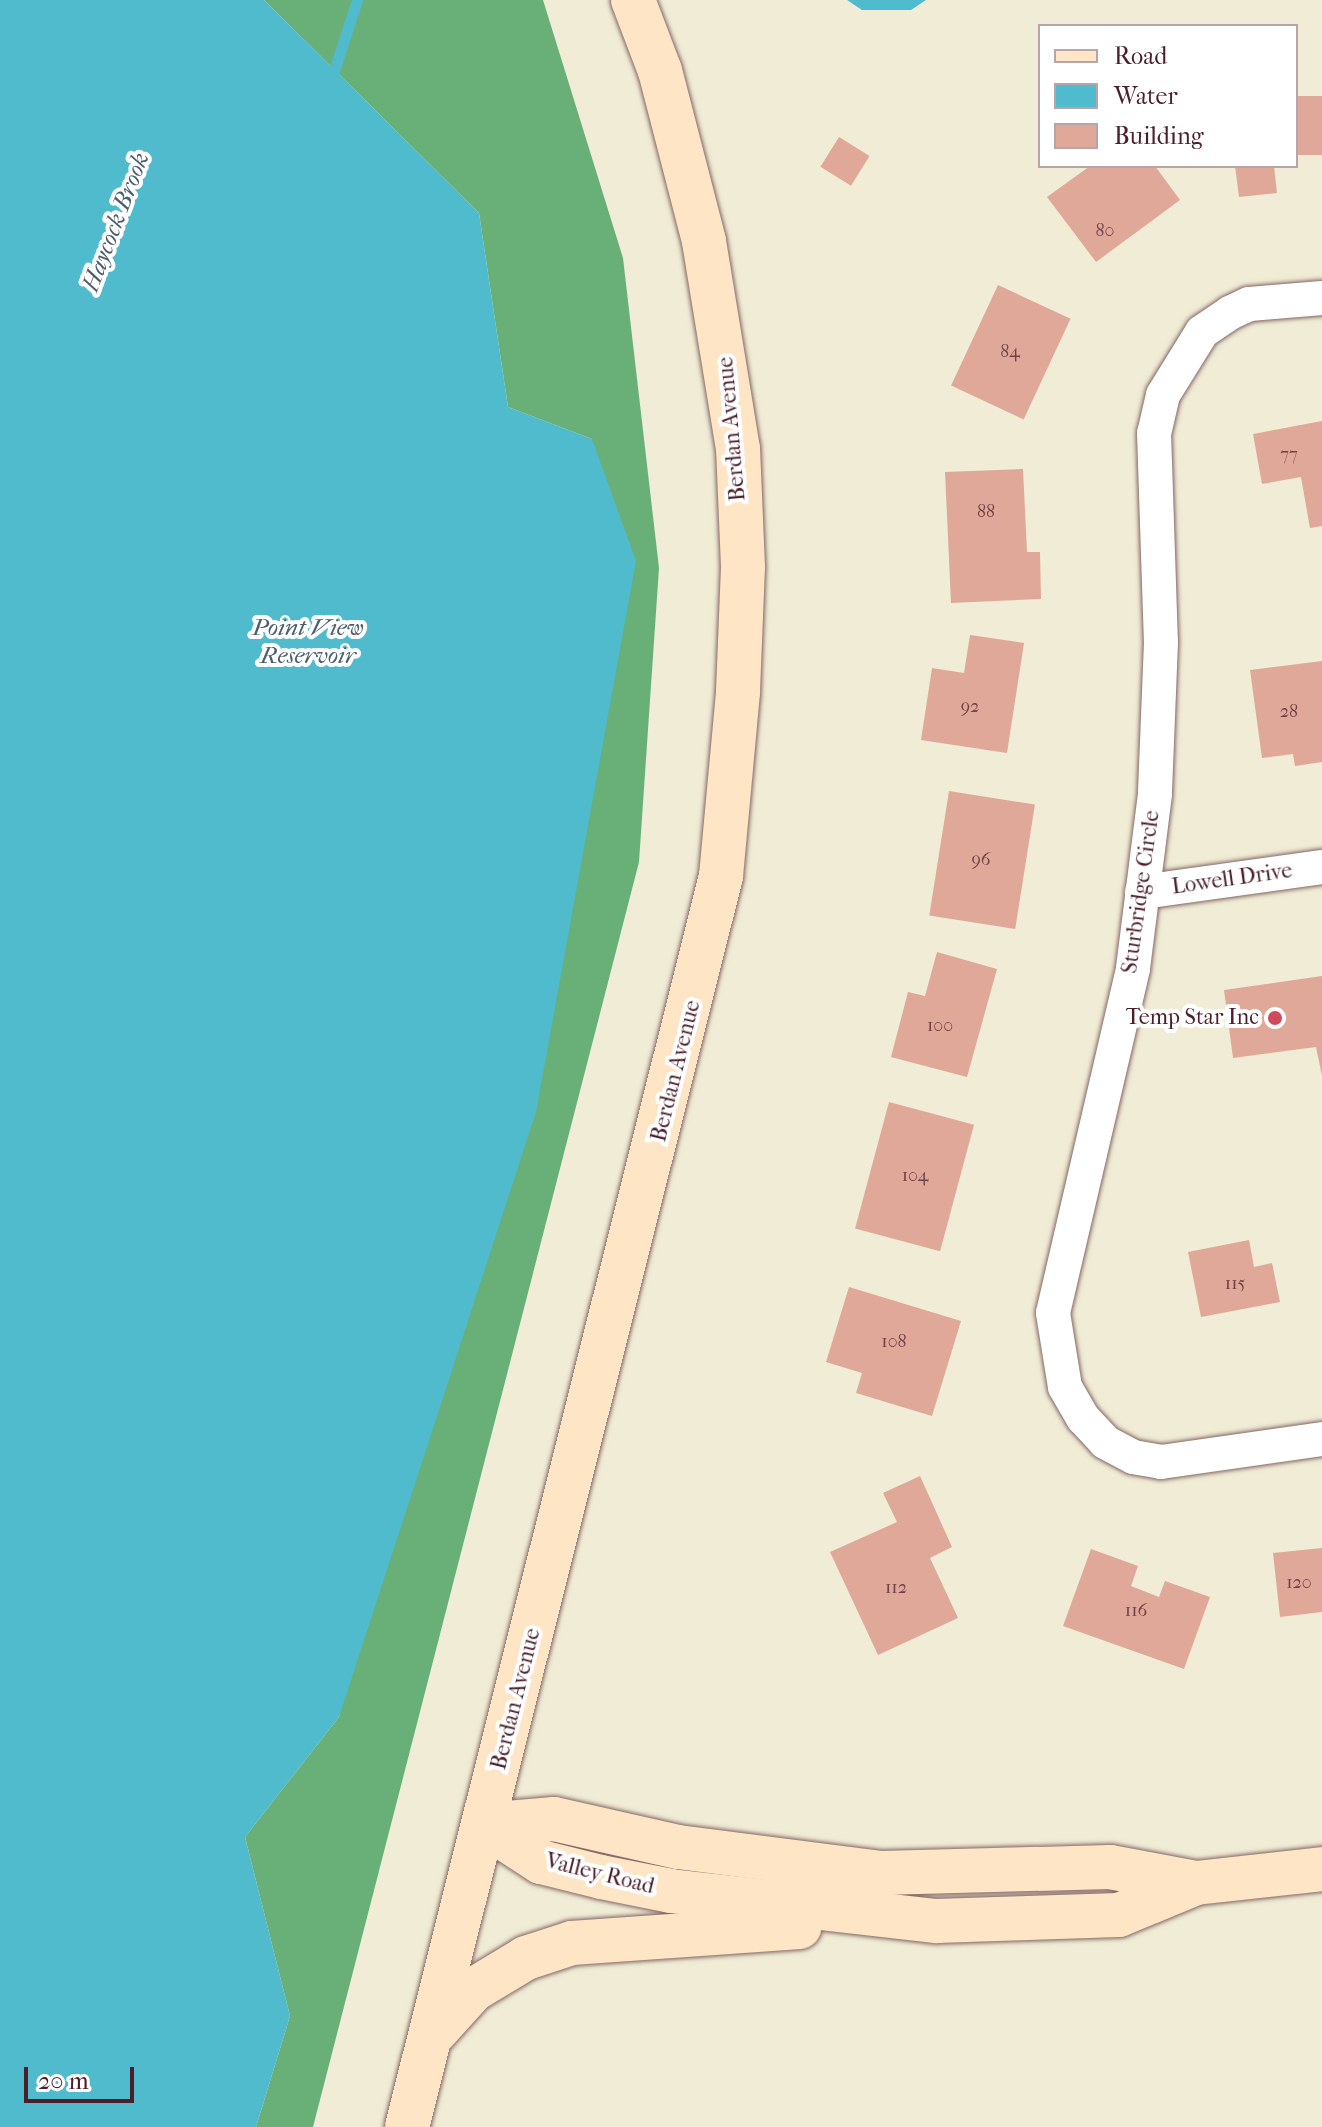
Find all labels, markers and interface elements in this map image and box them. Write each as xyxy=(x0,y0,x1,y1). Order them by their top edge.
legend xyxy=(1038,24,1298,168)
text: Road xyxy=(1114,42,1167,70)
text: Water xyxy=(1114,82,1178,110)
text: Building xyxy=(1114,122,1204,150)
water label: Haycock Brook xyxy=(76,148,156,296)
house number: 80 xyxy=(1096,220,1114,242)
house number: 84 xyxy=(1000,341,1020,363)
street label: Berdan Avenue xyxy=(713,356,751,502)
house number: 77 xyxy=(1280,444,1298,466)
house number: 88 xyxy=(977,501,995,523)
water label: Point View Reservoir xyxy=(252,614,364,670)
house number: 92 xyxy=(961,696,979,718)
house number: 28 xyxy=(1280,701,1298,723)
street label: Sturbridge Circle xyxy=(1116,809,1166,975)
house number: 96 xyxy=(971,849,991,871)
street label: Lowell Drive xyxy=(1170,857,1294,901)
street label: Berdan Avenue xyxy=(646,997,706,1145)
place label: Temp Star Inc xyxy=(1126,1005,1259,1031)
marker: Temp Star Inc xyxy=(1266,1009,1284,1027)
house number: 100 xyxy=(927,1015,953,1037)
house number: 104 xyxy=(902,1165,928,1187)
house number: 115 xyxy=(1225,1273,1245,1295)
house number: 108 xyxy=(881,1331,907,1353)
house number: 120 xyxy=(1286,1572,1312,1594)
house number: 112 xyxy=(885,1577,907,1599)
house number: 116 xyxy=(1125,1600,1147,1622)
street label: Berdan Avenue xyxy=(486,1625,546,1773)
street label: Valley Road xyxy=(543,1848,657,1900)
scale bar xyxy=(28,2051,138,2101)
text: 20 m xyxy=(38,2067,89,2095)

